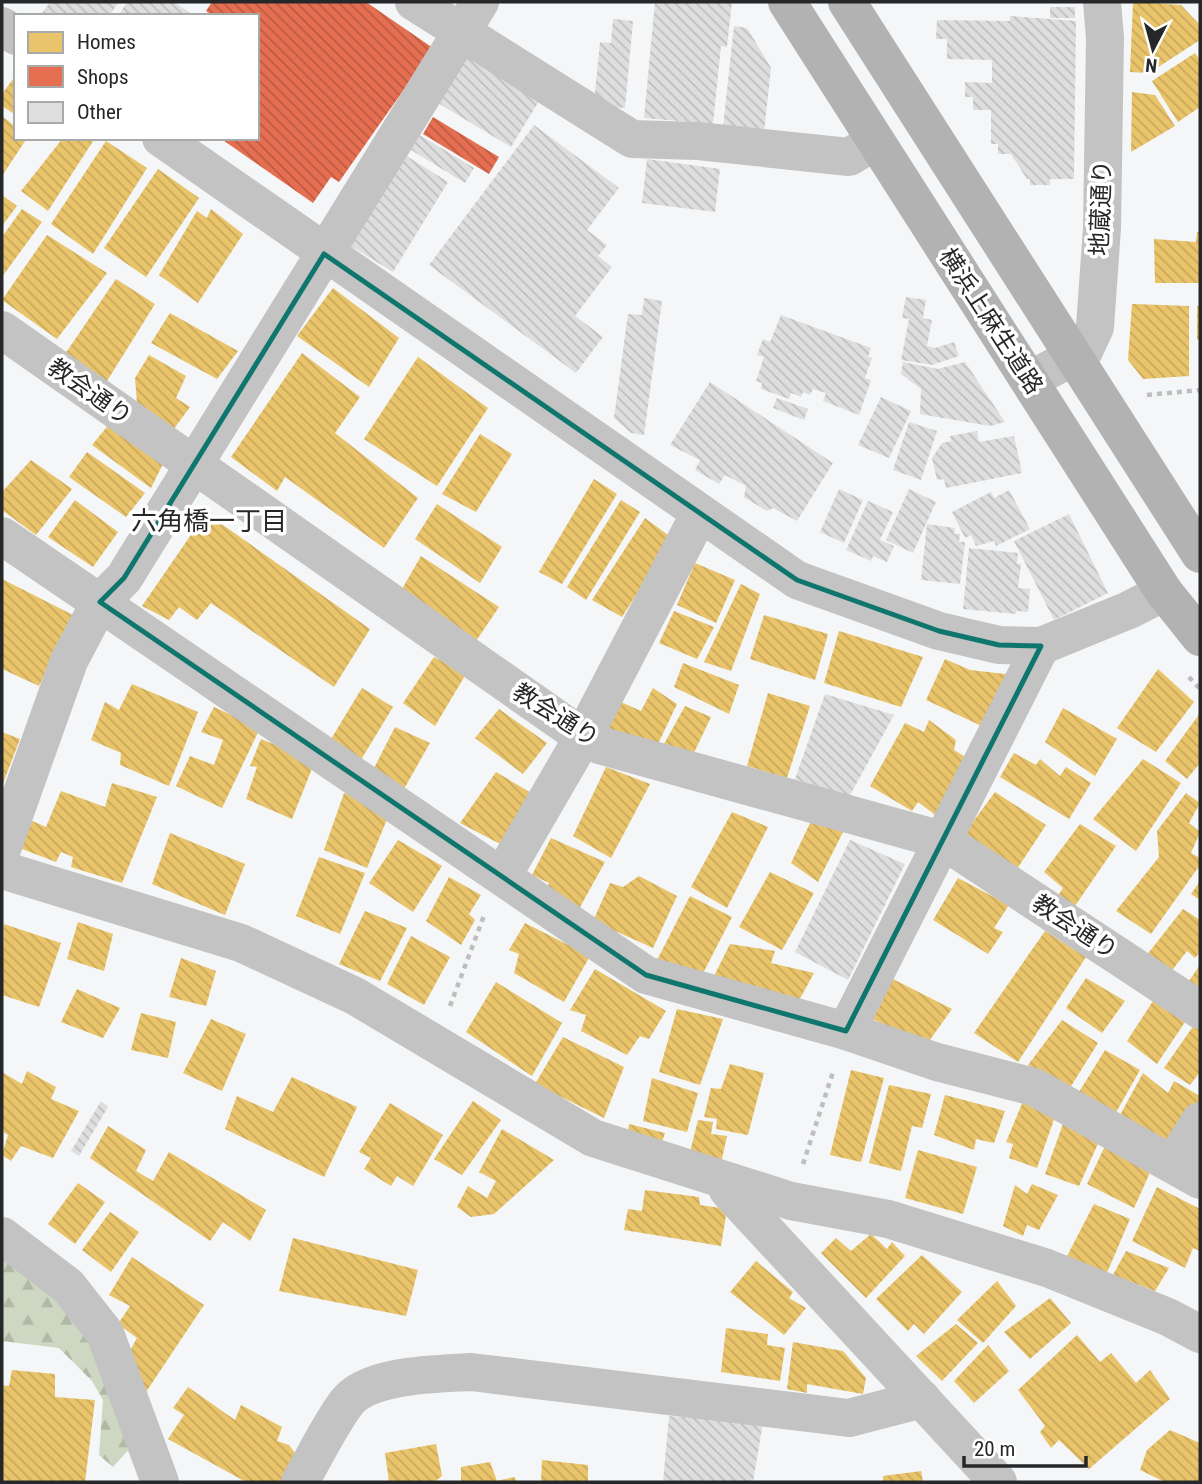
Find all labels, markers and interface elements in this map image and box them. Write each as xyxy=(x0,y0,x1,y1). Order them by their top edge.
legend xyxy=(14,14,259,140)
north arrow xyxy=(1118,14,1188,84)
text: Homes xyxy=(77,30,136,54)
text: N xyxy=(1144,53,1158,77)
text: Shops xyxy=(77,65,129,89)
text: Other xyxy=(77,100,122,124)
street label: 地蔵通り xyxy=(1085,160,1117,256)
street label: 横浜上麻生道路 xyxy=(934,243,1048,399)
street label: 教会通り xyxy=(43,353,137,431)
district label: 六角橋一丁目 xyxy=(131,506,287,536)
street label: 教会通り xyxy=(508,678,604,752)
street label: 教会通り xyxy=(1027,889,1123,965)
scale bar xyxy=(964,1424,1086,1468)
text: 20 m xyxy=(974,1437,1015,1461)

